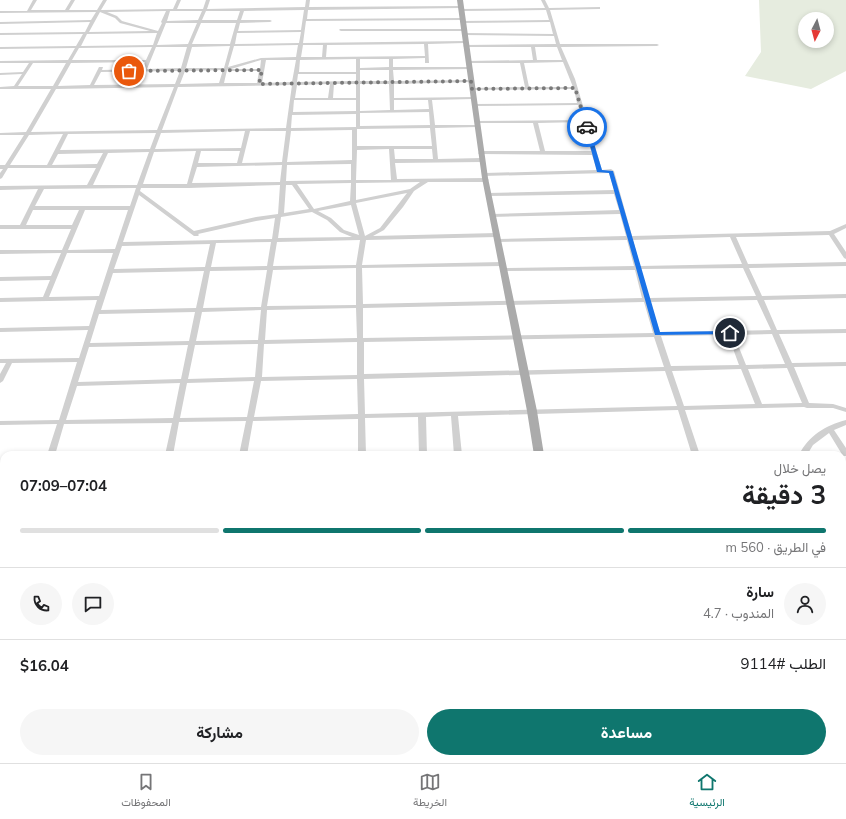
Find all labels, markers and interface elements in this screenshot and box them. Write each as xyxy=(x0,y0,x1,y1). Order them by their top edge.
north arrow xyxy=(798,12,834,48)
map controls xyxy=(798,12,834,48)
pin xyxy=(112,54,146,88)
icon: bag xyxy=(118,60,140,82)
courier xyxy=(567,107,607,147)
icon: car xyxy=(576,116,598,138)
pin xyxy=(713,316,747,350)
icon: home xyxy=(719,322,741,344)
text: يصل خلال xyxy=(774,460,826,476)
text: 07:04–07:09 xyxy=(20,476,107,495)
text: 3 دقيقة xyxy=(742,478,826,511)
text: في الطريق · 560 m xyxy=(726,539,826,555)
text: سارة xyxy=(746,582,774,601)
button: phone xyxy=(20,583,62,625)
button: chat xyxy=(72,583,114,625)
button: person xyxy=(784,583,826,625)
text: المندوب · 4.7 xyxy=(703,605,774,621)
text: الطلب #9114 xyxy=(740,654,826,673)
text: $16.04 xyxy=(20,656,69,675)
button: مشاركة xyxy=(20,709,419,755)
button: مساعدة xyxy=(427,709,826,755)
tab: المحفوظات xyxy=(121,771,171,812)
tab: الخريطة xyxy=(413,771,447,812)
tab: الرئيسية xyxy=(689,771,725,812)

